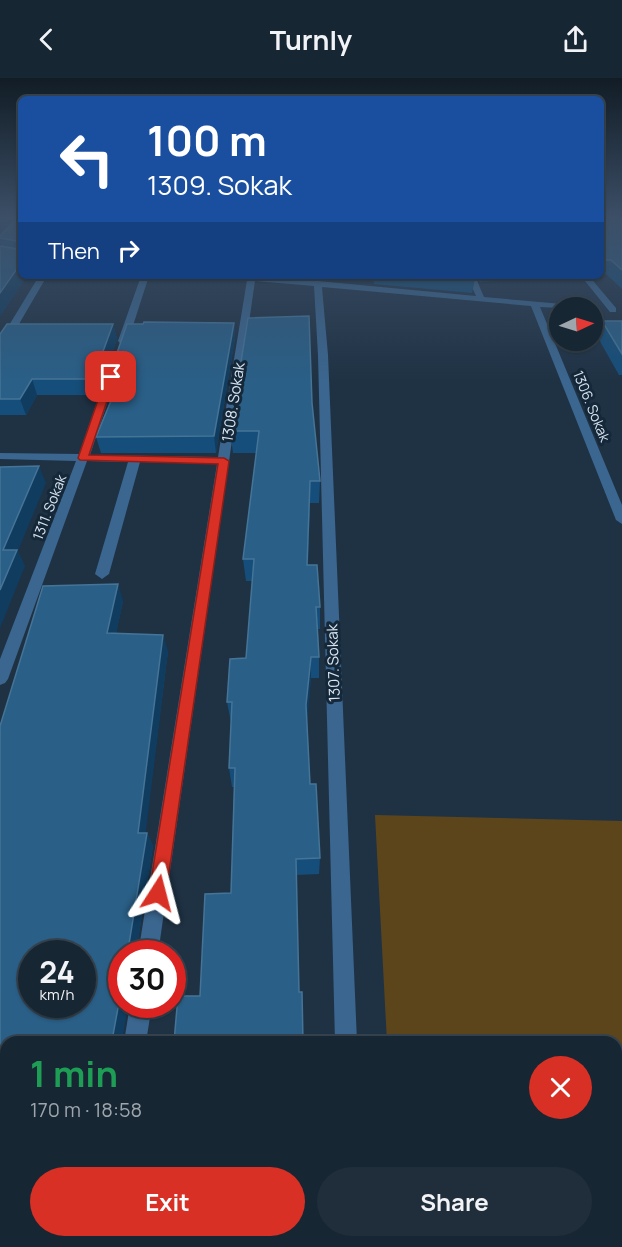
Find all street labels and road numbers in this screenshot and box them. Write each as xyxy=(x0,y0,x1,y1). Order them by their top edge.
street label: 1308. Sokak xyxy=(216,360,250,443)
street label: 1306. Sokak xyxy=(569,368,615,445)
street label: 1311. Sokak xyxy=(28,471,71,542)
street label: 1307. Sokak xyxy=(321,623,345,702)

